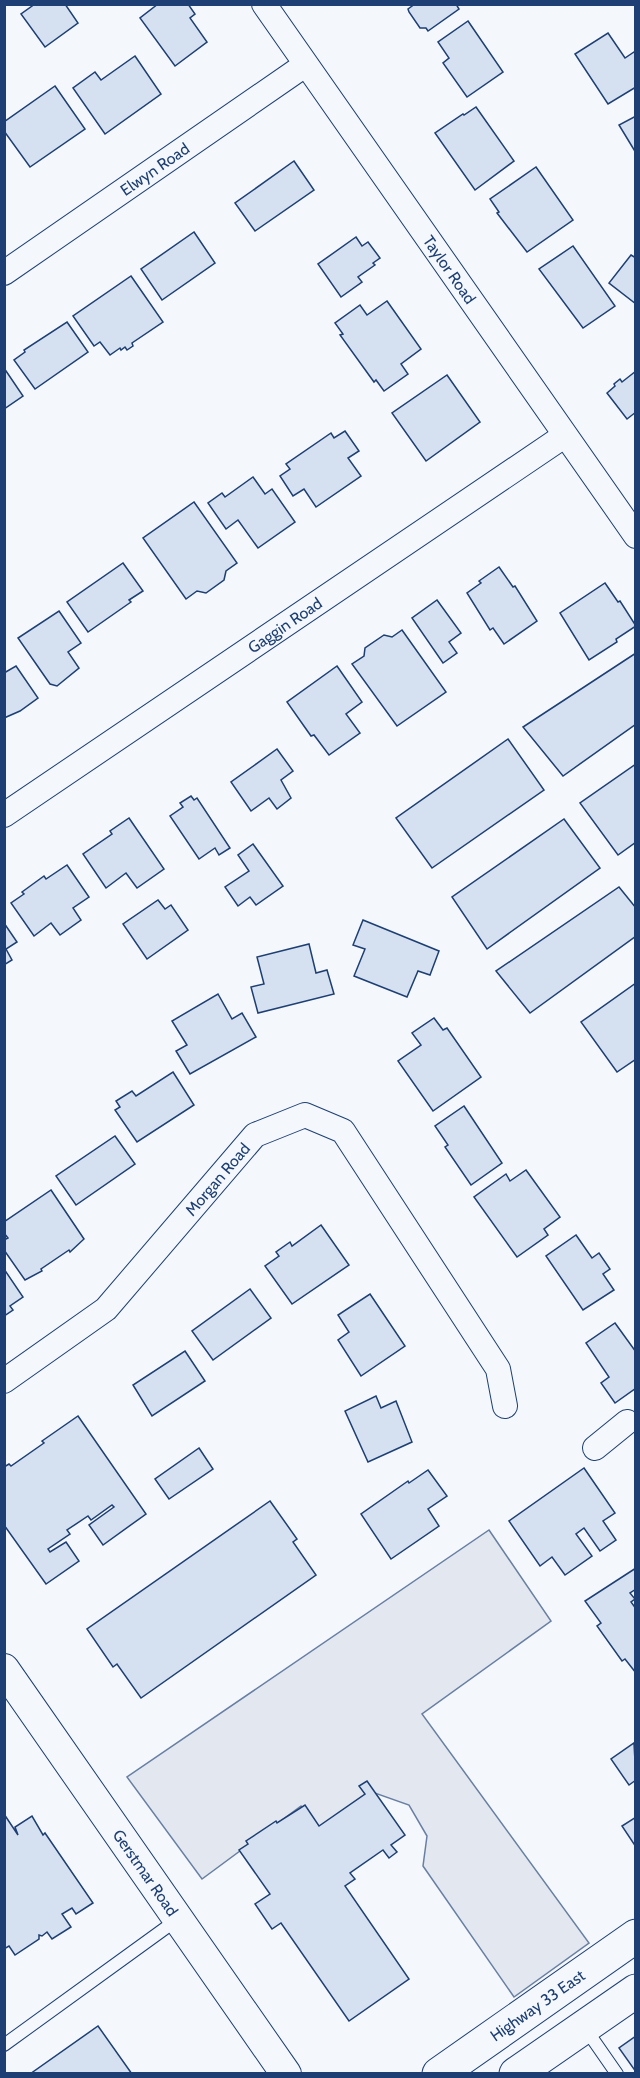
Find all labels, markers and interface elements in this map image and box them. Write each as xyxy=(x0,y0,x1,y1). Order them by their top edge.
street label: Elwyn Road xyxy=(116,139,193,199)
street label: Taylor Road xyxy=(419,232,480,307)
street label: Gaggin Road xyxy=(244,593,325,657)
street label: Morgan Road xyxy=(181,1139,254,1219)
street label: Gerstmar Road xyxy=(109,1826,182,1919)
street label: Highway 33 East xyxy=(486,1965,589,2045)

